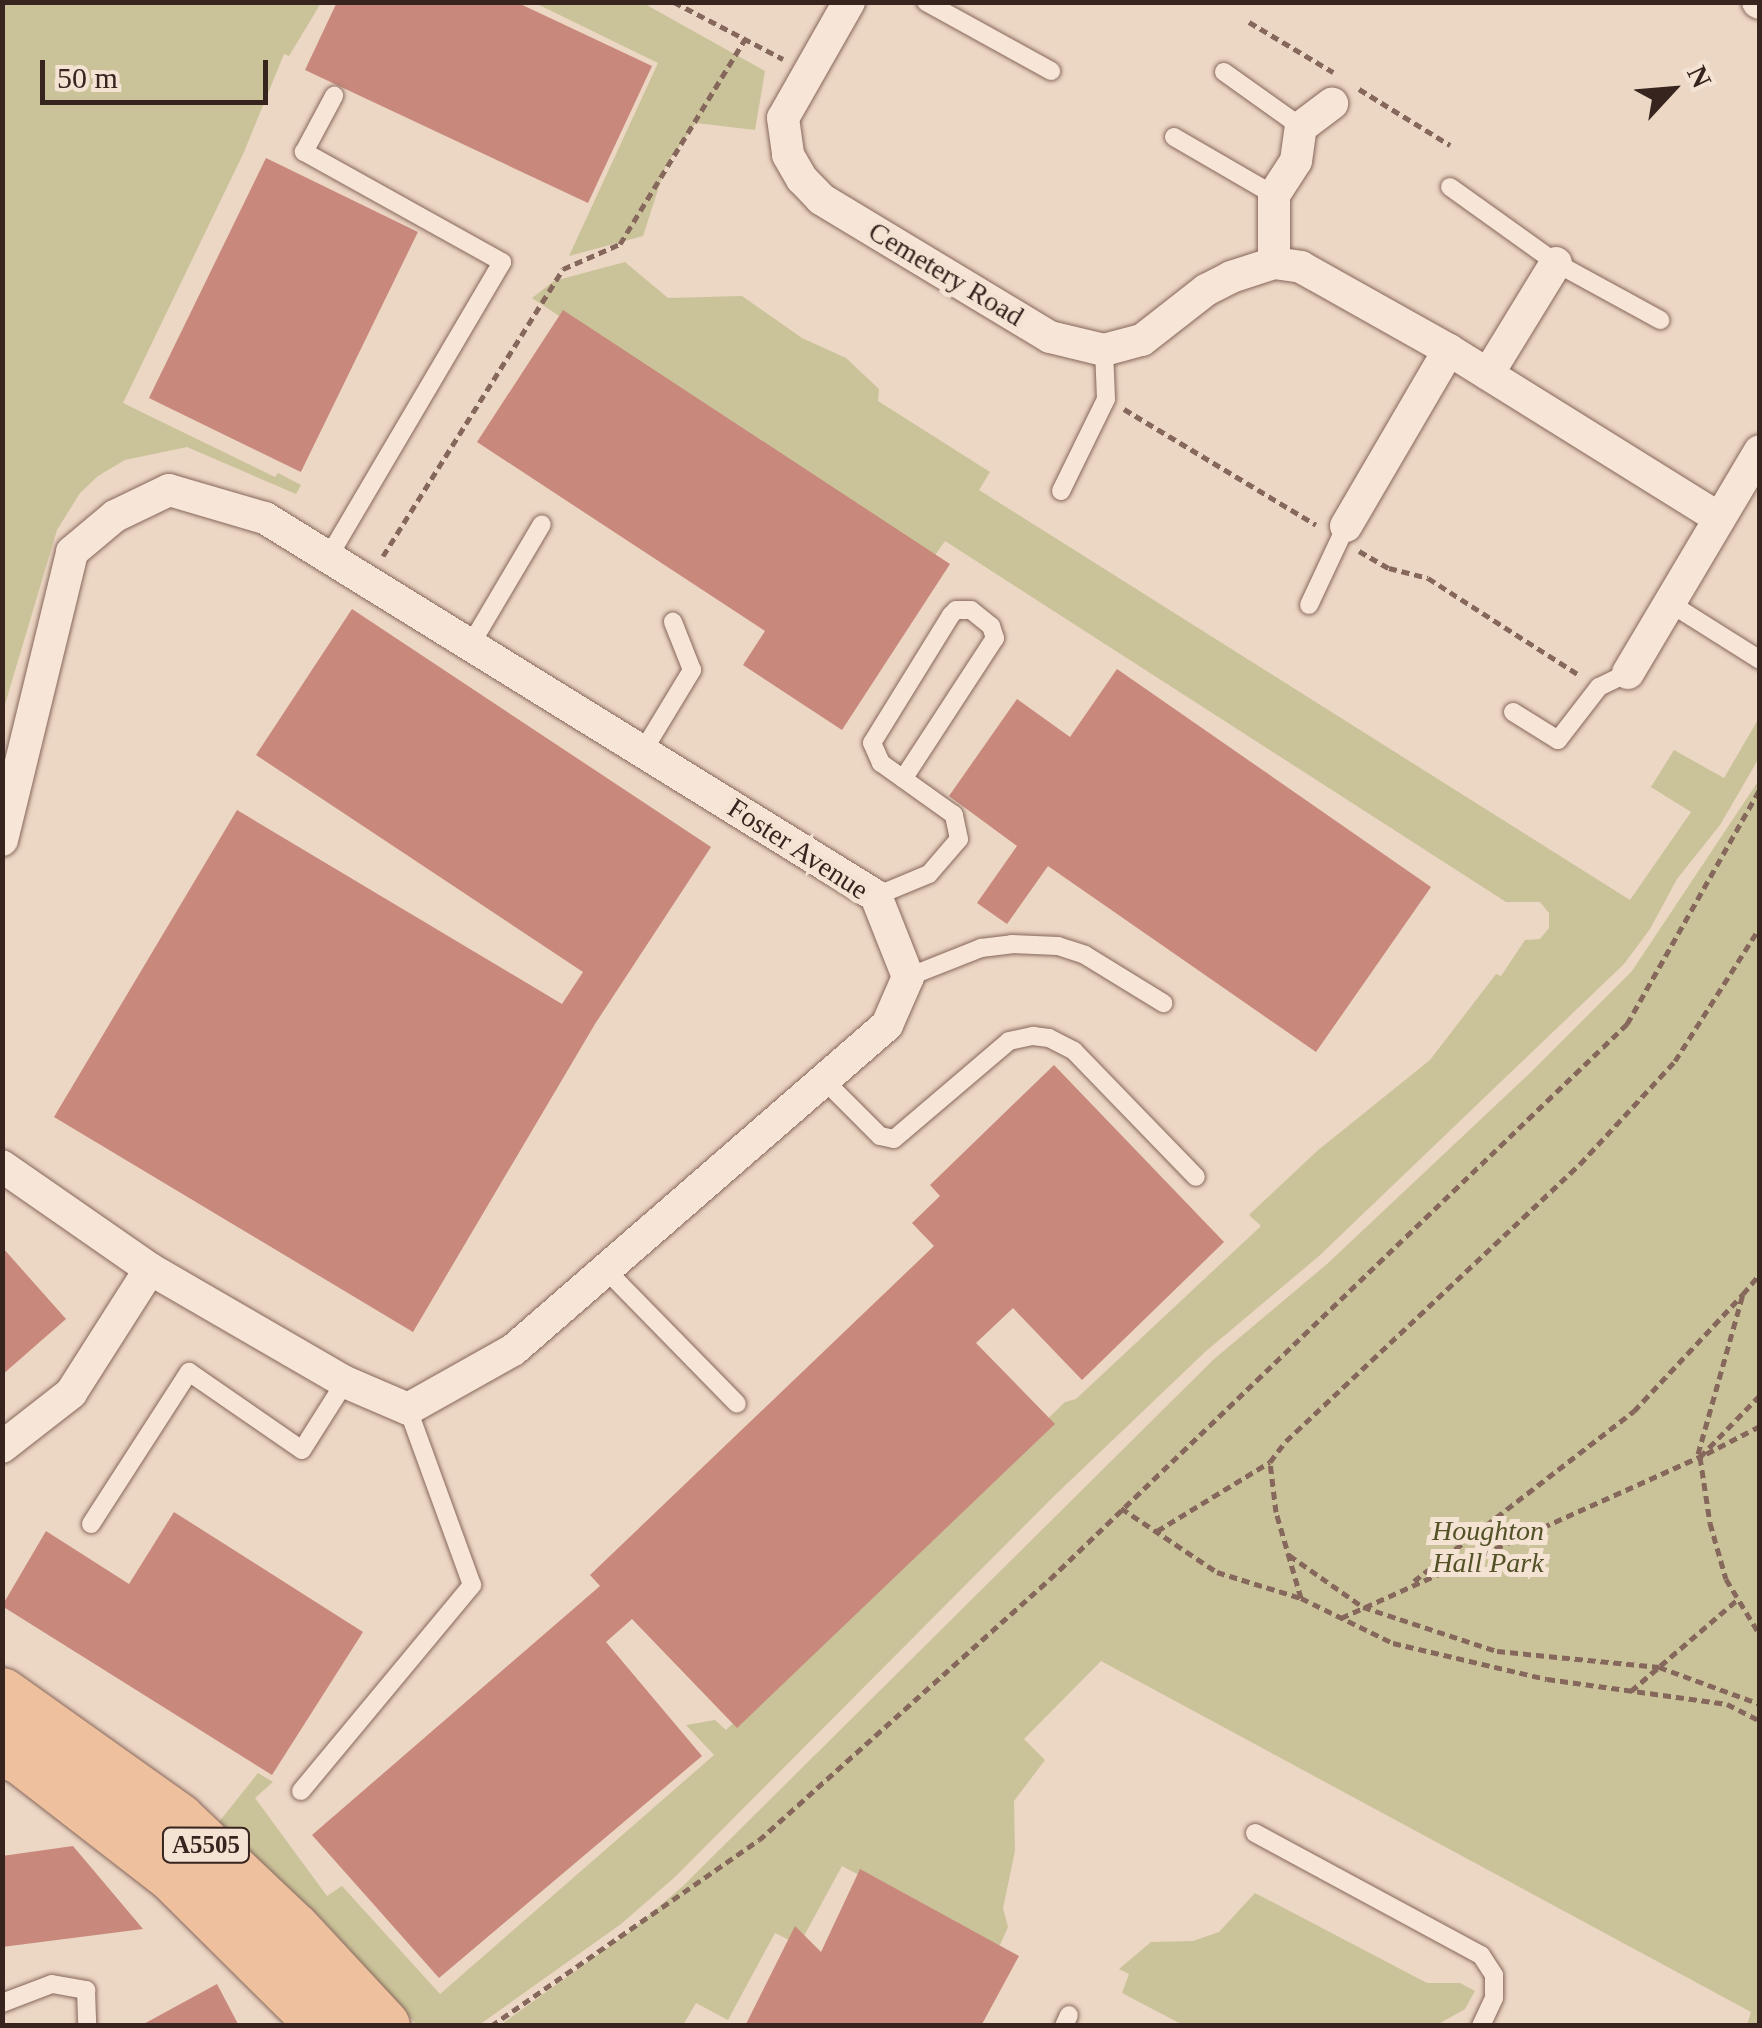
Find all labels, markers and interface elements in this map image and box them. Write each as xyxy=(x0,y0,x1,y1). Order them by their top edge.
scale bar xyxy=(45,40,272,102)
north arrow xyxy=(1622,40,1722,140)
text: 50 m xyxy=(57,61,118,94)
text: N xyxy=(1681,61,1718,93)
street label: Cemetery Road xyxy=(862,215,1030,333)
street label: Foster Avenue xyxy=(721,791,875,907)
park label: Houghton Hall Park xyxy=(1432,1514,1544,1580)
road number: A5505 xyxy=(161,1825,251,1865)

